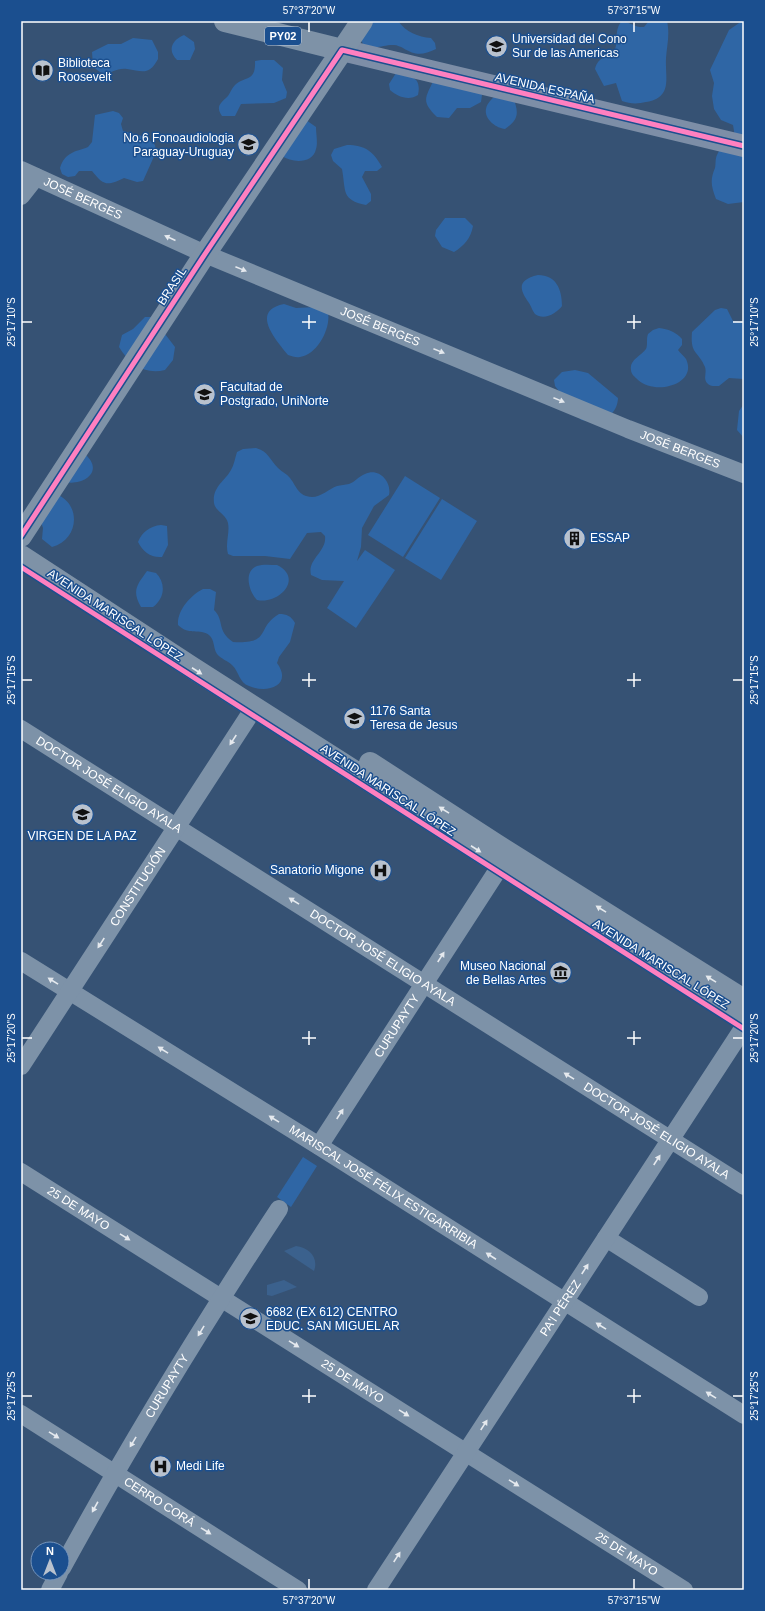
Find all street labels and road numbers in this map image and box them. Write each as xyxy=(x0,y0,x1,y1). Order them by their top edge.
road number: PY02 xyxy=(265,27,301,45)
street label: AVENIDA ESPAÑA xyxy=(494,70,596,106)
street label: JOSÉ BERGES xyxy=(41,174,124,222)
street label: BRASIL xyxy=(155,264,190,308)
street label: JOSÉ BERGES xyxy=(338,304,422,349)
street label: JOSÉ BERGES xyxy=(638,427,722,471)
street label: AVENIDA MARISCAL LÓPEZ xyxy=(45,565,186,664)
street label: DOCTOR JOSÉ ELIGIO AYALA xyxy=(33,733,184,836)
street label: AVENIDA MARISCAL LÓPEZ xyxy=(318,740,459,839)
street label: CONSTITUCIÓN xyxy=(107,845,169,929)
street label: DOCTOR JOSÉ ELIGIO AYALA xyxy=(307,906,458,1009)
street label: AVENIDA MARISCAL LÓPEZ xyxy=(590,915,732,1012)
street label: CURUPAYTY xyxy=(371,992,422,1060)
street label: DOCTOR JOSÉ ELIGIO AYALA xyxy=(581,1080,732,1182)
street label: MARISCAL JOSÉ FÉLIX ESTIGARRIBIA xyxy=(287,1122,480,1252)
street label: 25 DE MAYO xyxy=(45,1183,112,1233)
street label: PA'I PÉREZ xyxy=(537,1277,584,1339)
street label: CURUPAYTY xyxy=(142,1352,192,1421)
street label: 25 DE MAYO xyxy=(319,1356,386,1406)
street label: CERRO CORÁ xyxy=(121,1474,198,1530)
street label: 25 DE MAYO xyxy=(593,1529,661,1579)

